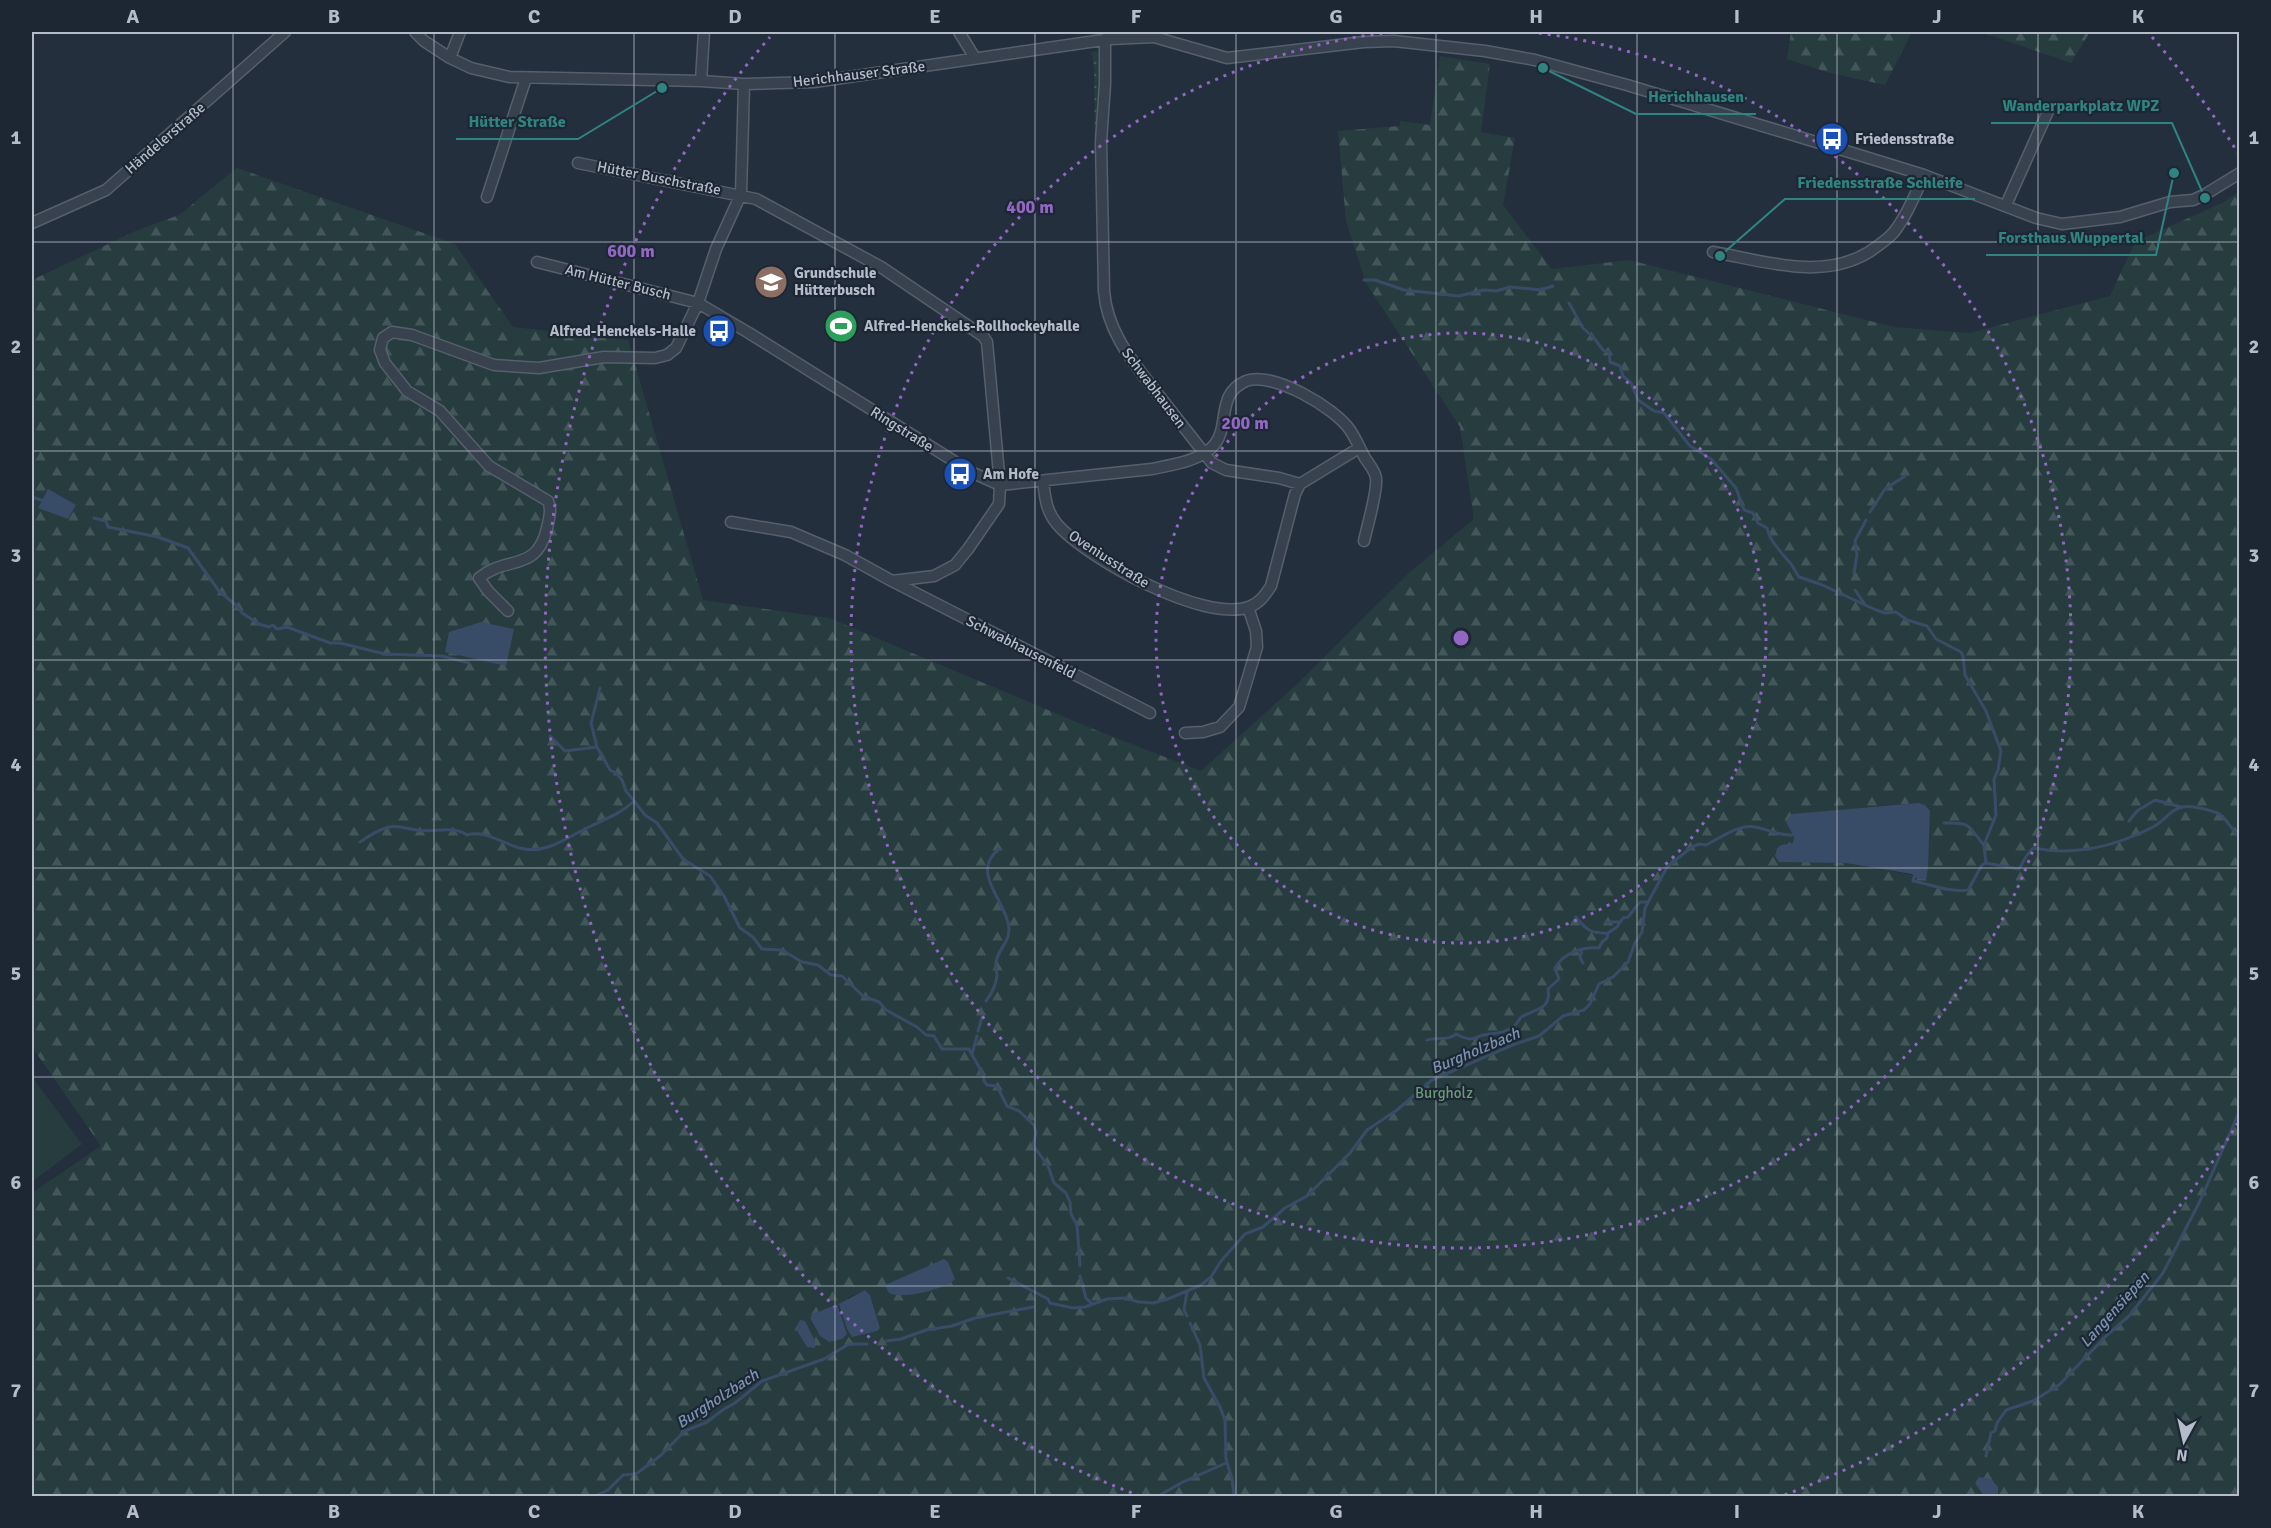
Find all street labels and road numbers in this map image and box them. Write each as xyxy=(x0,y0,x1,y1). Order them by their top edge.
street label: Herichhauser Straße xyxy=(792,57,926,91)
street label: Händelerstraße xyxy=(121,98,209,178)
street label: Hütter Buschstraße xyxy=(596,157,722,199)
street label: Am Hütter Busch xyxy=(563,260,673,304)
street label: Schwabhausen xyxy=(1118,344,1190,432)
street label: Ringstraße xyxy=(867,403,937,455)
street label: Oveniusstraße xyxy=(1065,526,1153,592)
street label: Schwabhausenfeld xyxy=(963,612,1079,682)

